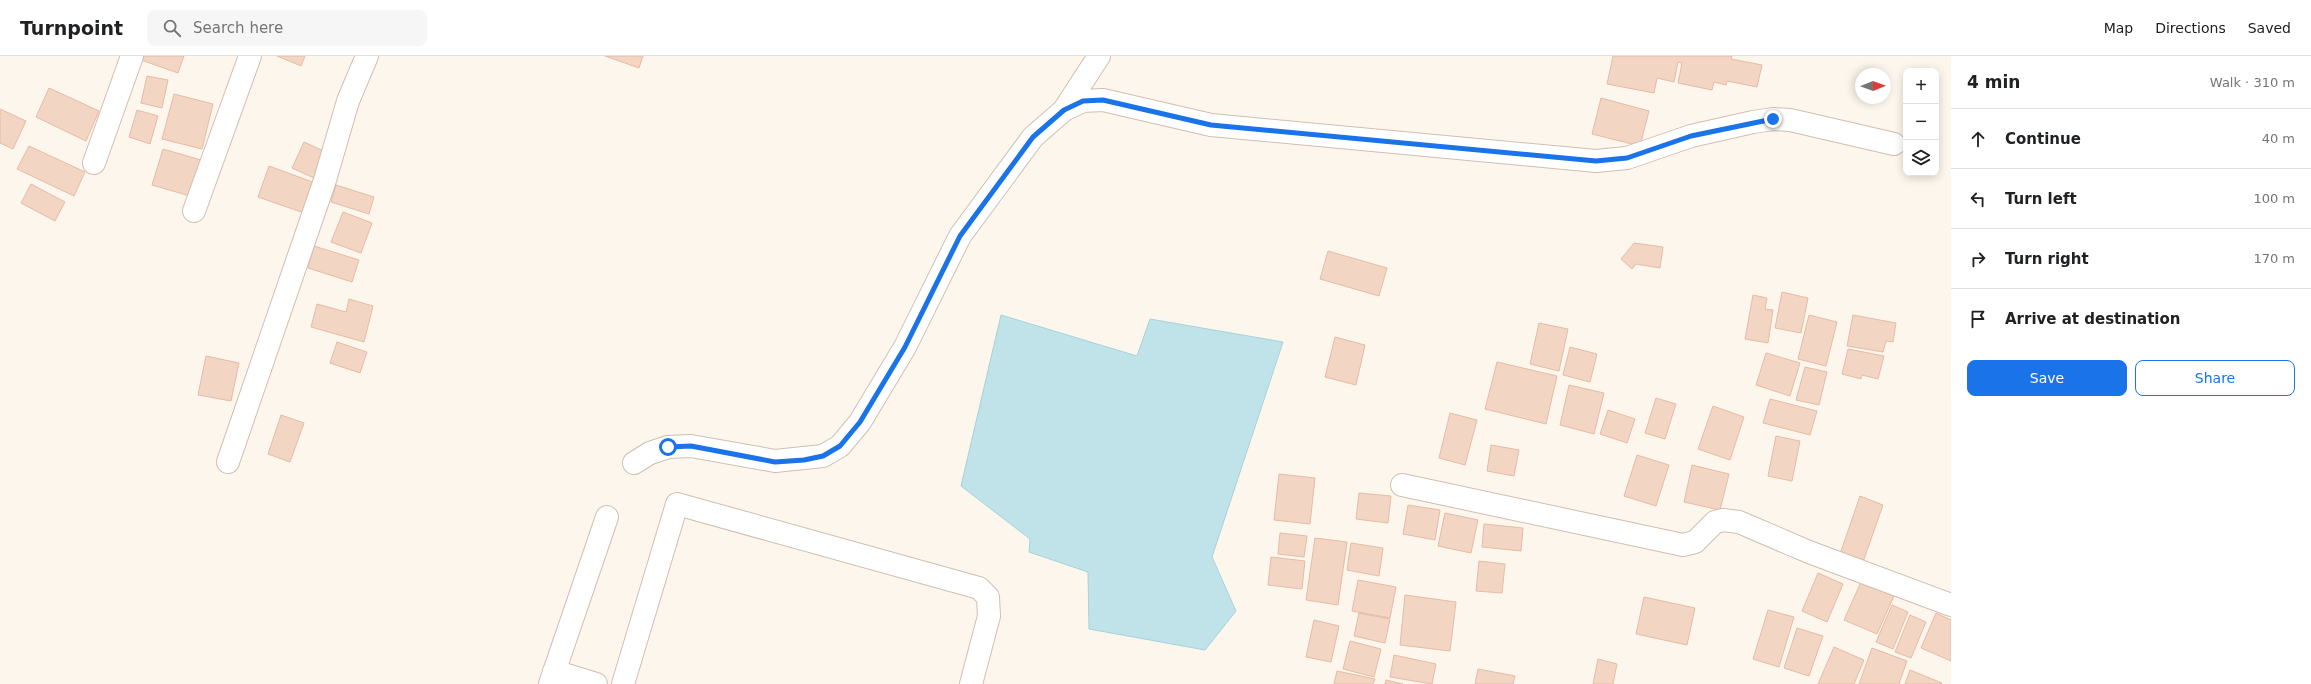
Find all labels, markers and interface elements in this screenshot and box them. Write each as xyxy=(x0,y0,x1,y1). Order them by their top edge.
search box xyxy=(147,10,427,46)
text: Turnpoint xyxy=(20,17,123,39)
icon: search xyxy=(161,17,183,39)
text: Search here xyxy=(193,19,283,37)
text: Map xyxy=(2104,20,2133,36)
text: Directions xyxy=(2155,20,2226,36)
text: Saved xyxy=(2248,20,2291,36)
north arrow xyxy=(1855,68,1891,104)
map controls xyxy=(1903,68,1939,176)
button: + xyxy=(1903,68,1939,104)
text: 4 min xyxy=(1967,72,2020,92)
text: Walk · 310 m xyxy=(2210,75,2295,90)
button: − xyxy=(1903,104,1939,140)
route end xyxy=(1764,110,1782,128)
icon: ahead xyxy=(1967,128,1989,150)
text: Continue xyxy=(2005,130,2081,148)
text: 40 m xyxy=(2262,131,2295,146)
button: layers xyxy=(1903,140,1939,176)
icon: left xyxy=(1967,188,1989,210)
text: Turn left xyxy=(2005,190,2077,208)
text: 100 m xyxy=(2253,191,2295,206)
icon: right xyxy=(1967,248,1989,270)
text: Turn right xyxy=(2005,250,2089,268)
text: 170 m xyxy=(2253,251,2295,266)
icon: arrive xyxy=(1967,308,1989,330)
text: Arrive at destination xyxy=(2005,310,2180,328)
button: Save xyxy=(1967,360,2127,396)
button: Share xyxy=(2135,360,2295,396)
route start xyxy=(659,438,677,456)

